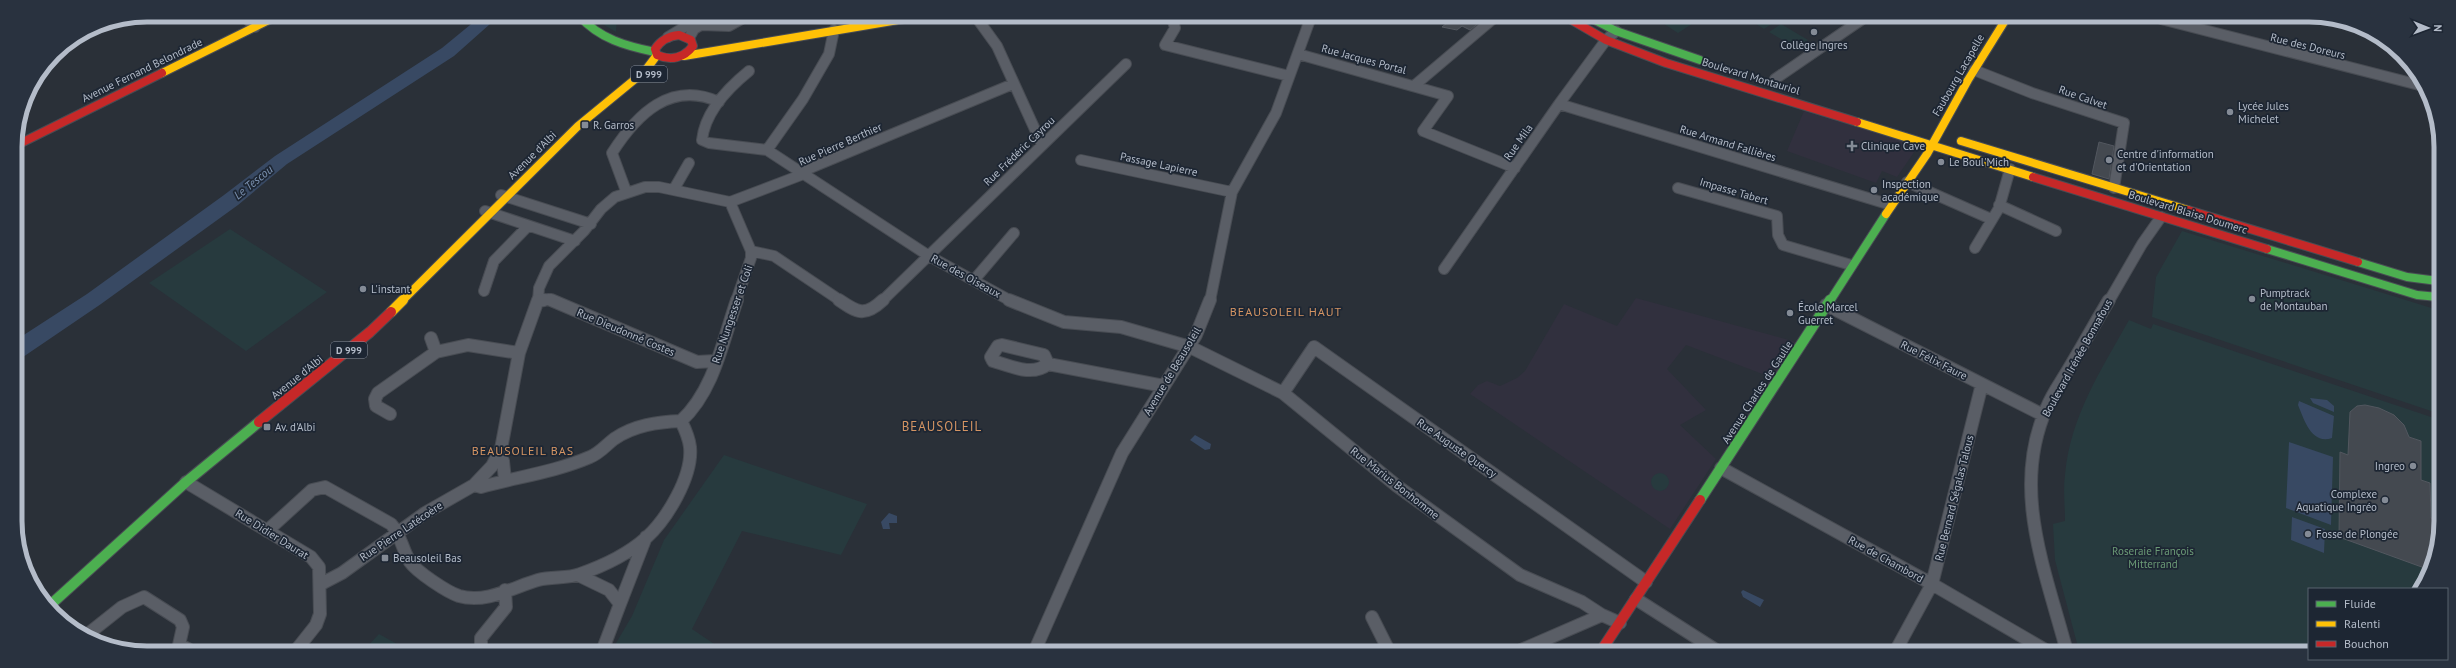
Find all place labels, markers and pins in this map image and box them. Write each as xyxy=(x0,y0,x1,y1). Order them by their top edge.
marker: Collège Ingres xyxy=(1809,27,1819,37)
place label: Collège Ingres xyxy=(1780,38,1848,52)
place label: Lycée Jules Michelet xyxy=(2238,99,2289,126)
marker: Lycée Jules Michelet xyxy=(2225,107,2235,117)
place label: R. Garros xyxy=(593,118,635,132)
marker: R. Garros xyxy=(580,120,590,130)
place label: Clinique Cave xyxy=(1861,139,1925,153)
marker: Clinique Cave xyxy=(1846,140,1858,152)
place label: Centre d'information et d'Orientation xyxy=(2117,147,2214,174)
place label: Le Boul'Mich xyxy=(1949,155,2009,169)
marker: Centre d'information et d'Orientation xyxy=(2104,155,2114,165)
marker: Le Boul'Mich xyxy=(1936,157,1946,167)
place label: Inspection académique xyxy=(1882,177,1939,204)
marker: Inspection académique xyxy=(1869,185,1879,195)
place label: L'instant xyxy=(371,282,411,296)
marker: L'instant xyxy=(358,284,368,294)
place label: Pumptrack de Montauban xyxy=(2260,286,2328,313)
marker: Pumptrack de Montauban xyxy=(2247,294,2257,304)
place label: École Marcel Guerret xyxy=(1798,300,1858,327)
marker: École Marcel Guerret xyxy=(1785,308,1795,318)
place label: Av. d'Albi xyxy=(275,420,316,434)
marker: Av. d'Albi xyxy=(262,422,272,432)
place label: Ingreo xyxy=(2375,459,2405,473)
marker: Ingreo xyxy=(2408,461,2418,471)
place label: Complexe Aquatique Ingréo xyxy=(2296,487,2377,514)
marker: Complexe Aquatique Ingréo xyxy=(2380,495,2390,505)
place label: Fosse de Plongée xyxy=(2316,527,2398,541)
marker: Fosse de Plongée xyxy=(2303,529,2313,539)
place label: Beausoleil Bas xyxy=(393,551,462,565)
marker: Beausoleil Bas xyxy=(380,553,390,563)

